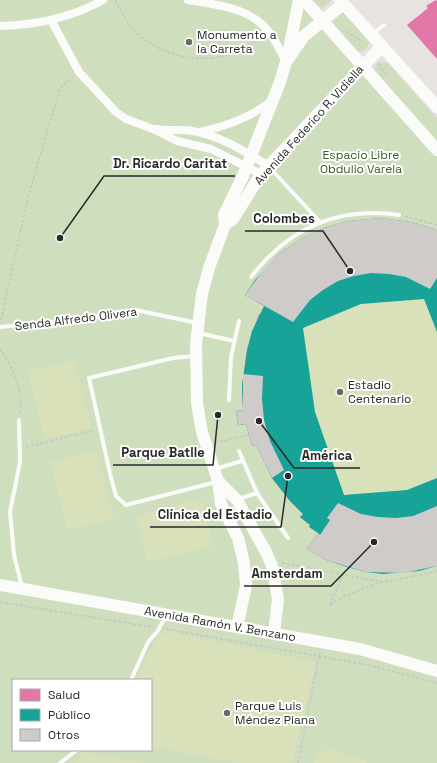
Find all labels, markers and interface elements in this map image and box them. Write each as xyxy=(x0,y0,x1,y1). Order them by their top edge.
place label: Monumento a la Carreta xyxy=(197,27,277,57)
marker: Monumento a la Carreta xyxy=(184,37,194,47)
street label: Avenida Federico R. Vidiella xyxy=(251,62,367,188)
park label: Espacio Libre Obdulio Varela xyxy=(320,147,402,177)
callout: Dr. Ricardo Caritat xyxy=(104,151,235,176)
text: Dr. Ricardo Caritat xyxy=(113,155,227,172)
callout: Colombes xyxy=(245,206,323,231)
text: Colombes xyxy=(253,210,315,227)
street label: Senda Alfredo Olivera xyxy=(14,304,138,334)
place label: Estadio Centenario xyxy=(348,377,412,407)
marker: Estadio Centenario xyxy=(335,387,345,397)
callout: Parque Batlle xyxy=(113,440,213,465)
callout: América xyxy=(294,443,360,468)
text: Parque Batlle xyxy=(121,444,205,461)
text: América xyxy=(302,447,353,464)
callout: Clínica del Estadio xyxy=(150,502,281,527)
text: Clínica del Estadio xyxy=(158,506,272,523)
callout: Amsterdam xyxy=(244,561,331,586)
text: Amsterdam xyxy=(251,565,323,582)
street label: Avenida Ramón V. Benzano xyxy=(143,603,297,645)
legend xyxy=(12,679,152,751)
text: Salud xyxy=(48,687,80,703)
place label: Parque Luis Méndez Piana xyxy=(235,698,315,728)
text: Público xyxy=(48,707,91,723)
marker: Parque Luis Méndez Piana xyxy=(222,708,232,718)
text: Otros xyxy=(48,727,80,743)

